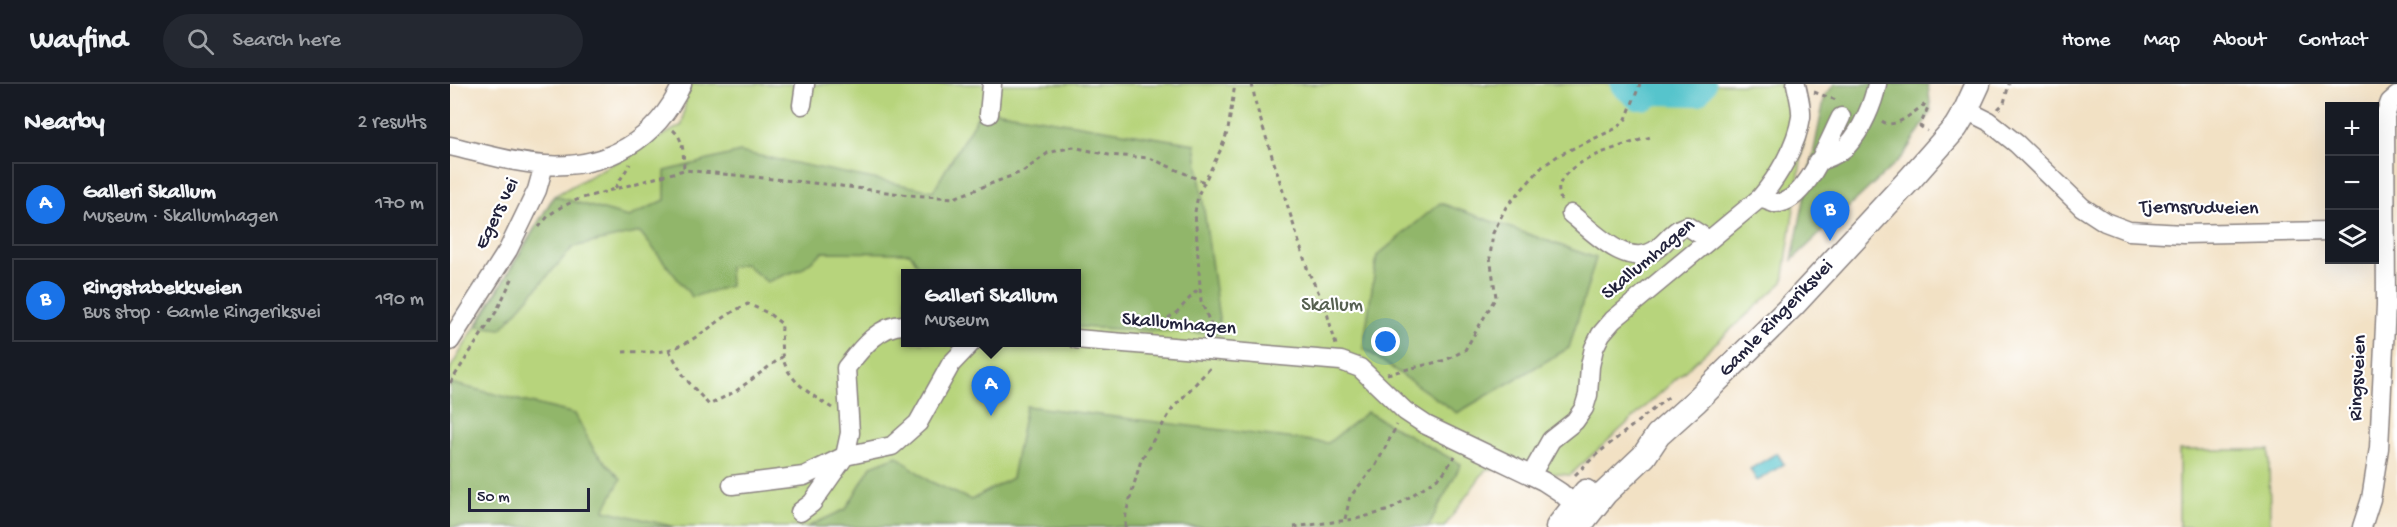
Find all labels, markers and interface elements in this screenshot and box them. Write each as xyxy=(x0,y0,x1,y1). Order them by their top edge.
search box xyxy=(163,14,583,68)
text: Wayfind xyxy=(30,25,127,58)
icon: search xyxy=(184,25,217,58)
text: Search here xyxy=(232,28,341,54)
text: Home xyxy=(2062,29,2110,54)
text: Map xyxy=(2143,29,2180,54)
text: About xyxy=(2213,29,2266,54)
text: Contact xyxy=(2299,29,2367,54)
map controls xyxy=(2325,102,2379,264)
button: + xyxy=(2325,102,2379,156)
text: Nearby xyxy=(24,108,105,139)
text: 2 results xyxy=(357,112,426,135)
button: − xyxy=(2325,156,2379,210)
street label: Egers vei xyxy=(471,174,525,254)
text: Galleri Skallum xyxy=(83,180,216,206)
pin: B xyxy=(1810,192,1850,241)
text: A xyxy=(40,193,51,216)
text: 170 m xyxy=(375,193,424,216)
street label: Tjernsrudveien xyxy=(2138,196,2259,222)
text: Museum · Skallumhagen xyxy=(83,206,278,229)
button: layers xyxy=(2325,210,2379,264)
street label: Skallumhagen xyxy=(1598,214,1701,306)
street label: Gamle Ringeriksvei xyxy=(1715,255,1839,383)
popup xyxy=(901,269,1081,347)
text: Ringstabekkveien xyxy=(83,276,242,302)
text: Galleri Skallum xyxy=(925,284,1057,310)
text: B xyxy=(40,289,51,312)
text: 190 m xyxy=(376,289,424,312)
park label: Skallum xyxy=(1301,295,1363,318)
text: Bus stop · Gamle Ringeriksvei xyxy=(83,302,321,325)
street label: Skallumhagen xyxy=(1121,309,1238,341)
text: Museum xyxy=(925,310,989,333)
your location xyxy=(1371,327,1400,356)
street label: Ringsveien xyxy=(2345,334,2373,422)
pin: A xyxy=(972,366,1010,416)
scale bar xyxy=(468,485,590,512)
text: 50 m xyxy=(477,489,510,508)

